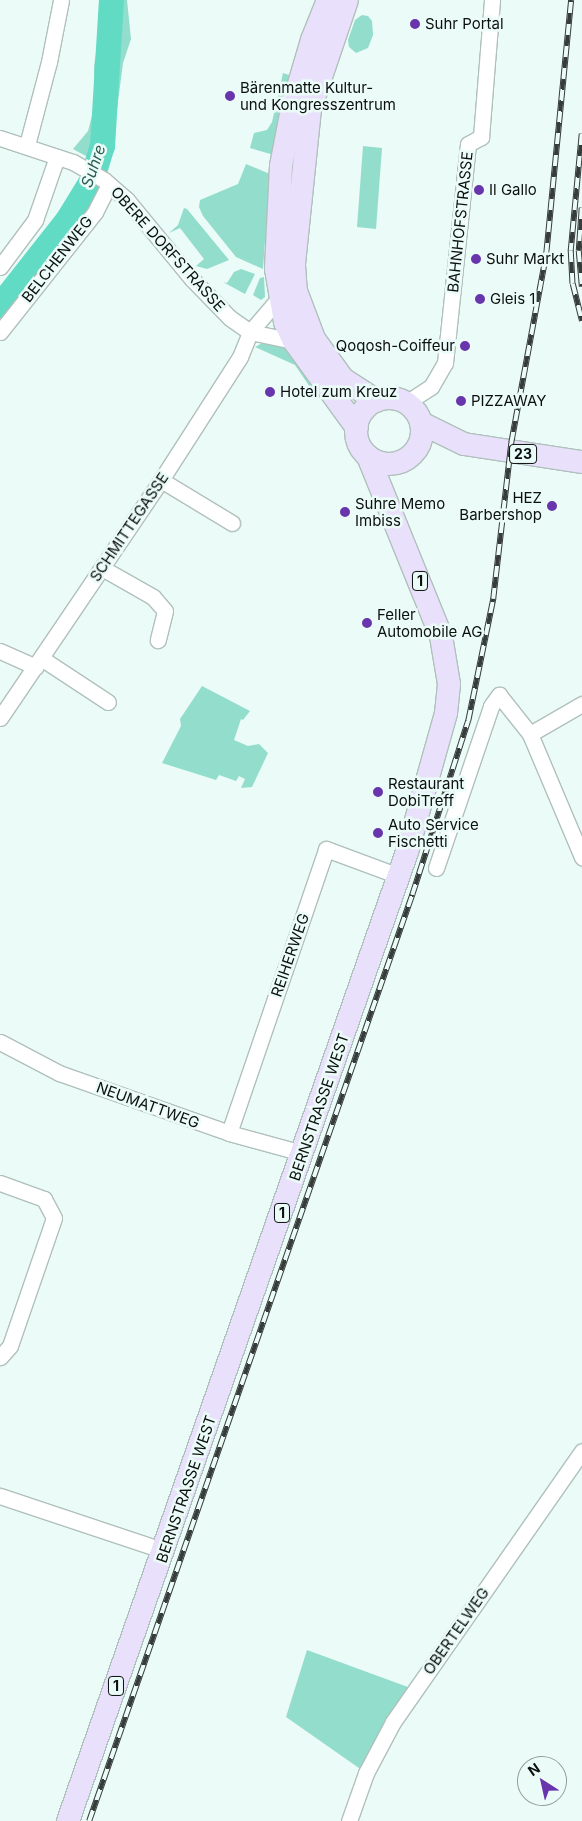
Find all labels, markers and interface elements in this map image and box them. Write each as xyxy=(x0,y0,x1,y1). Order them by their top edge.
place label: Suhr Portal xyxy=(425,15,504,33)
marker: Suhr Portal xyxy=(409,18,421,30)
place label: Bärenmatte Kultur- und Kongresszentrum xyxy=(240,78,396,113)
marker: Bärenmatte Kultur- und Kongresszentrum xyxy=(224,90,236,102)
water label: Suhre xyxy=(77,142,109,190)
street label: BAHNHOFSTRASSE xyxy=(444,151,476,293)
place label: Il Gallo xyxy=(489,181,537,199)
street label: OBERE DORFSTRASSE xyxy=(107,183,229,315)
marker: Il Gallo xyxy=(473,184,485,196)
street label: BELCHENWEG xyxy=(18,212,96,306)
place label: Suhr Markt xyxy=(486,250,564,268)
marker: Suhr Markt xyxy=(470,253,482,265)
place label: Gleis 1 xyxy=(490,290,535,308)
marker: Gleis 1 xyxy=(474,293,486,305)
place label: Qoqosh-Coiffeur xyxy=(336,337,455,355)
marker: Qoqosh-Coiffeur xyxy=(459,340,471,352)
place label: Hotel zum Kreuz xyxy=(280,383,397,401)
marker: Hotel zum Kreuz xyxy=(264,386,276,398)
place label: PIZZAWAY xyxy=(471,392,546,410)
marker: PIZZAWAY xyxy=(455,395,467,407)
road number: 23 xyxy=(508,442,538,466)
street label: SCHMITTEGASSE xyxy=(86,469,172,585)
place label: HEZ Barbershop xyxy=(459,488,542,523)
place label: Suhre Memo Imbiss xyxy=(355,494,445,529)
marker: HEZ Barbershop xyxy=(546,500,558,512)
marker: Suhre Memo Imbiss xyxy=(339,506,351,518)
road number: 1 xyxy=(411,570,429,592)
place label: Feller Automobile AG xyxy=(377,605,483,640)
marker: Feller Automobile AG xyxy=(361,617,373,629)
place label: Restaurant DobiTreff xyxy=(388,774,464,809)
marker: Restaurant DobiTreff xyxy=(372,786,384,798)
place label: Auto Service Fischetti xyxy=(388,815,479,850)
marker: Auto Service Fischetti xyxy=(372,827,384,839)
street label: REIHERWEG xyxy=(267,911,313,999)
street label: BERNSTRASSE WEST xyxy=(285,1031,353,1183)
street label: NEUMATTWEG xyxy=(94,1078,202,1132)
road number: 1 xyxy=(273,1202,291,1224)
street label: BERNSTRASSE WEST xyxy=(152,1413,220,1565)
street label: OBERTELWEG xyxy=(419,1584,493,1678)
road number: 1 xyxy=(107,1674,125,1698)
north arrow xyxy=(517,1756,567,1806)
text: N xyxy=(524,1759,543,1779)

